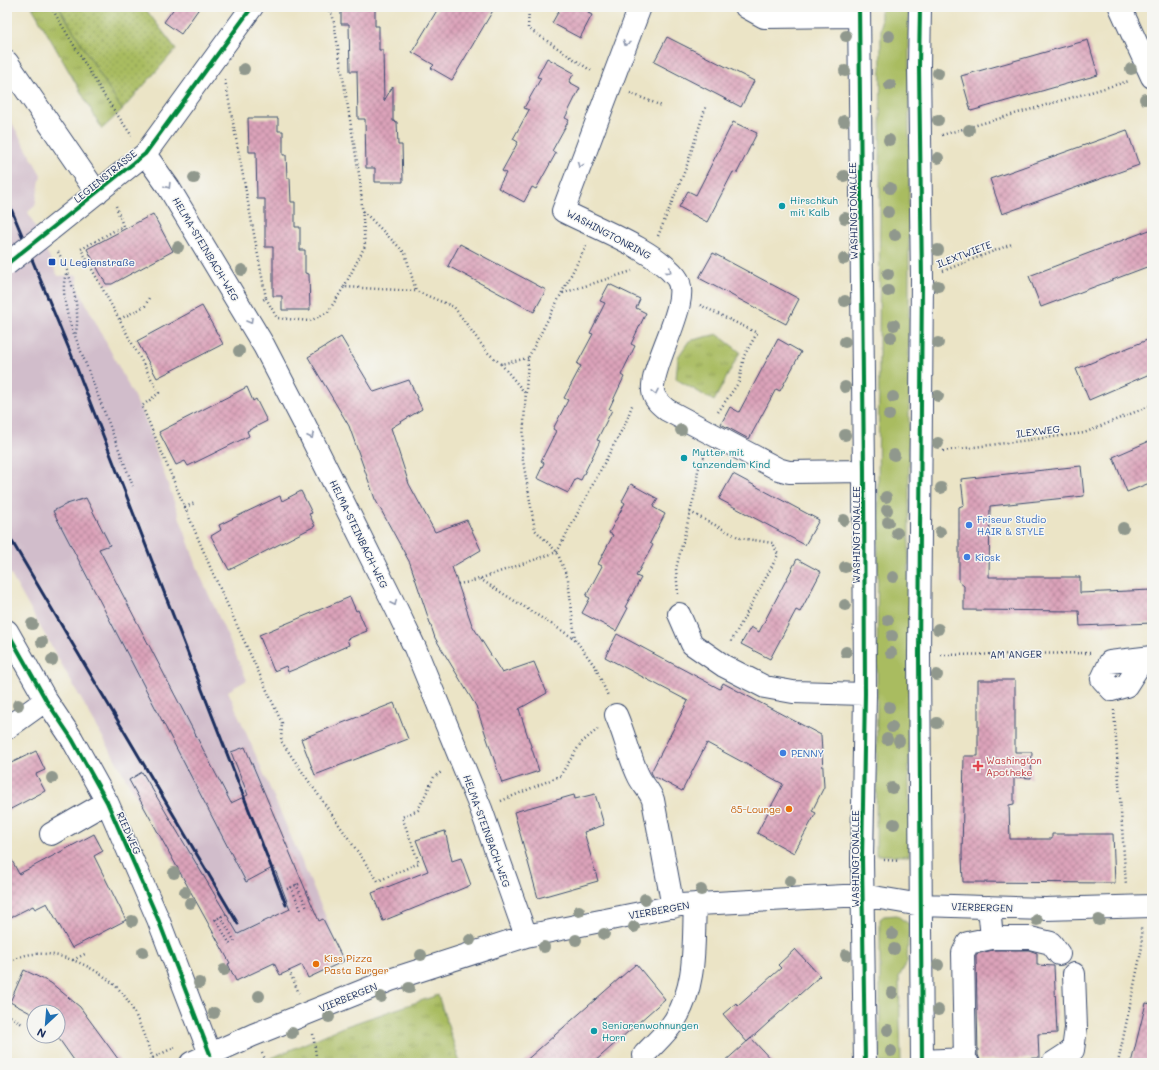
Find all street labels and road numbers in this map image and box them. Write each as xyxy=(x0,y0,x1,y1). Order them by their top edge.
street label: LEGIENSTRASSE xyxy=(71,146,140,206)
street label: WASHINGTONALLEE xyxy=(845,162,861,260)
street label: HELMA-STEINBACH-WEG xyxy=(169,194,243,304)
street label: WASHINGTONRING xyxy=(564,206,654,263)
street label: ILEXTWIETE xyxy=(935,237,994,271)
street label: ILEXWEG xyxy=(1015,421,1061,441)
street label: HELMA-STEINBACH-WEG xyxy=(327,478,392,591)
street label: WASHINGTONALLEE xyxy=(849,486,863,584)
street label: AM ANGER xyxy=(990,647,1042,661)
street label: HELMA-STEINBACH-WEG xyxy=(460,773,514,890)
street label: RIEDWEG xyxy=(113,809,145,857)
street label: WASHINGTONALLEE xyxy=(848,810,862,908)
street label: VIERBERGEN xyxy=(627,898,691,922)
street label: VIERBERGEN xyxy=(951,899,1013,915)
street label: VIERBERGEN xyxy=(317,979,379,1015)

